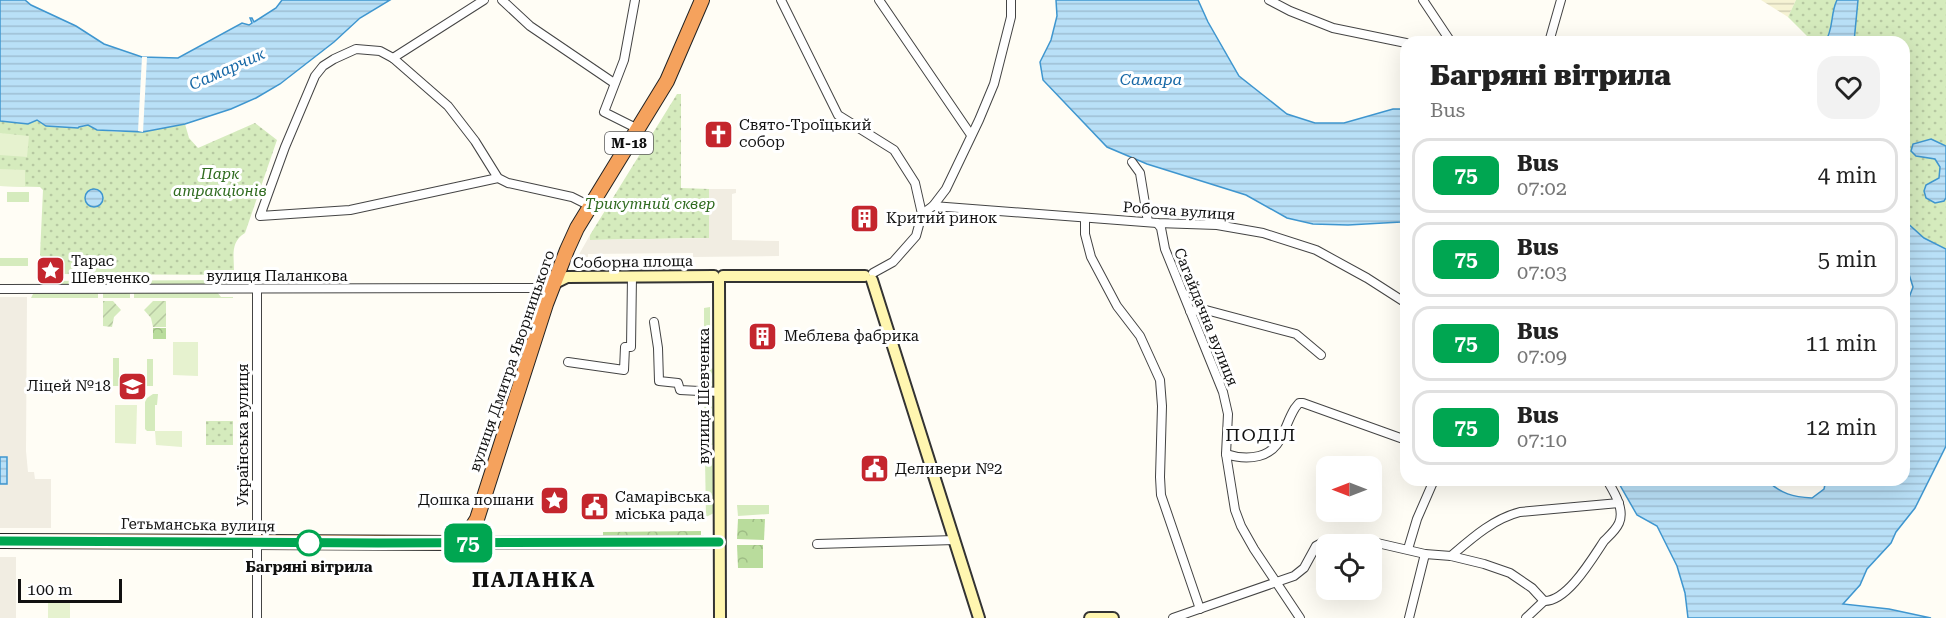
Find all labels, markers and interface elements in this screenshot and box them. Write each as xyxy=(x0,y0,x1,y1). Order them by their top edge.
water label: Самарчик xyxy=(186,44,268,94)
button: heart xyxy=(1817,56,1880,119)
text: Багряні вітрила xyxy=(1430,59,1671,92)
water label: Самара xyxy=(1120,70,1183,89)
text: Bus xyxy=(1430,98,1465,122)
place label: Свято-Троїцький собор xyxy=(739,116,871,151)
church icon: Свято-Троїцький собор xyxy=(702,118,734,150)
road number: М-18 xyxy=(605,132,653,154)
text: Bus xyxy=(1517,151,1559,176)
text: 75 xyxy=(1454,163,1478,187)
text: 4 min xyxy=(1818,163,1877,188)
park label: Парк атракціонів xyxy=(173,165,267,200)
text: 07:02 xyxy=(1517,176,1567,200)
park label: Трикутний сквер xyxy=(585,195,715,213)
street label: Робоча вулиця xyxy=(1122,198,1236,224)
building icon: Критий ринок xyxy=(849,202,881,234)
place label: Критий ринок xyxy=(886,209,998,227)
text: Bus xyxy=(1517,235,1559,260)
street label: Сагайдачна вулиця xyxy=(1170,245,1242,389)
text: 75 xyxy=(1454,247,1478,271)
text: 5 min xyxy=(1818,247,1877,272)
street label: вулиця Дмитра Яворницького xyxy=(466,248,558,474)
place label: Тарас Шевченко xyxy=(71,252,150,287)
street label: Соборна площа xyxy=(573,252,693,272)
place icon: Тарас Шевченко xyxy=(34,254,66,286)
text: 07:03 xyxy=(1517,260,1567,284)
street label: вулиця Паланкова xyxy=(206,267,348,285)
text: Bus xyxy=(1517,319,1559,344)
building icon: Меблева фабрика xyxy=(747,320,779,352)
place label: Меблева фабрика xyxy=(784,327,919,345)
street label: вулиця Шевченка xyxy=(695,328,713,464)
text: 75 xyxy=(1454,331,1478,355)
text: 11 min xyxy=(1806,331,1877,356)
text: 07:09 xyxy=(1517,344,1567,368)
street label: Українська вулиця xyxy=(234,363,252,507)
school or university icon: Ліцей №18 xyxy=(116,370,148,402)
place label: Ліцей №18 xyxy=(27,377,111,395)
text: Bus xyxy=(1517,403,1559,428)
text: 75 xyxy=(1454,415,1478,439)
text: 12 min xyxy=(1806,415,1877,440)
district label: ПОДІЛ xyxy=(1225,424,1297,445)
text: 07:10 xyxy=(1517,428,1567,452)
public building icon: Деливери №2 xyxy=(858,453,890,485)
north arrow xyxy=(1316,456,1382,522)
map controls xyxy=(1316,456,1382,600)
place label: Деливери №2 xyxy=(895,460,1002,478)
place icon: Дошка пошани xyxy=(539,484,571,516)
place label: Самарівська міська рада xyxy=(615,488,711,523)
public building icon: Самарівська міська рада xyxy=(578,490,610,522)
place label: Дошка пошани xyxy=(418,491,534,509)
street label: Гетьманська вулиця xyxy=(121,515,275,535)
line badge: 75 xyxy=(441,524,495,562)
marker: Багряні вітрила xyxy=(296,530,322,556)
text: 75 xyxy=(456,531,480,555)
button: locate xyxy=(1316,534,1382,600)
place label: Багряні вітрила xyxy=(245,558,373,576)
district label: ПАЛАНКА xyxy=(472,568,596,592)
scale bar xyxy=(18,576,122,604)
text: 100 m xyxy=(27,580,73,599)

